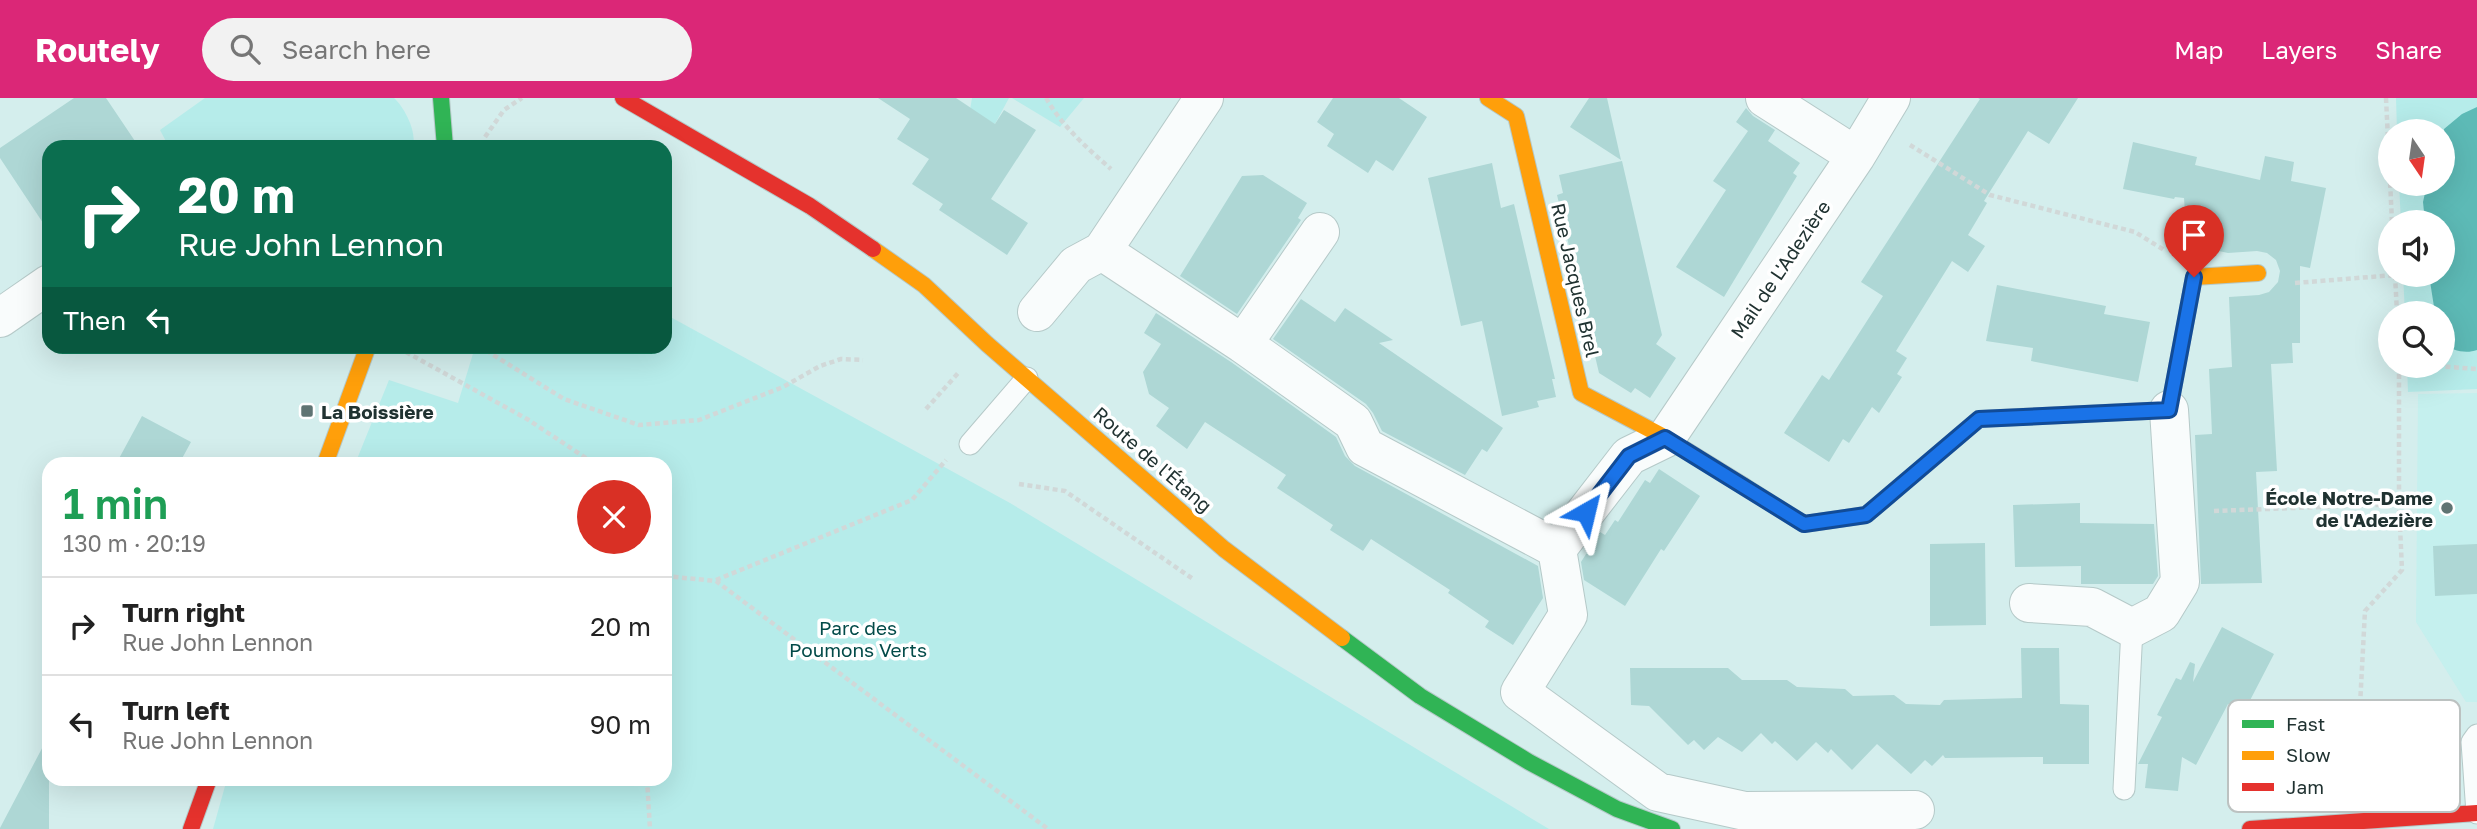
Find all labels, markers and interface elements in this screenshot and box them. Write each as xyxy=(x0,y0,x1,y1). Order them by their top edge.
search box xyxy=(202,18,692,81)
text: Routely xyxy=(35,30,160,69)
icon: search xyxy=(226,30,264,68)
text: Search here xyxy=(282,34,431,65)
text: Map xyxy=(2174,35,2223,64)
text: Layers xyxy=(2261,35,2337,64)
text: Share xyxy=(2375,35,2442,64)
north arrow xyxy=(2378,119,2455,196)
map controls xyxy=(2378,119,2455,378)
text: 20 m xyxy=(178,165,295,224)
icon: right xyxy=(63,168,154,259)
street label: Mail de L'Adezière xyxy=(1725,196,1835,342)
street label: Rue Jacques Brel xyxy=(1547,201,1605,359)
pin xyxy=(2164,205,2224,277)
button: sound xyxy=(2378,210,2455,287)
icon: arrive xyxy=(2175,216,2213,254)
text: Rue John Lennon xyxy=(178,225,444,263)
icon: left xyxy=(140,301,178,339)
button: search xyxy=(2378,301,2455,378)
text: Then xyxy=(63,305,126,336)
place label: La Boissière xyxy=(321,400,434,423)
street label: Route de l'Étang xyxy=(1089,401,1217,517)
marker: La Boissière xyxy=(299,403,315,419)
position arrow xyxy=(1549,475,1623,549)
text: 1 min xyxy=(63,478,168,528)
button: close xyxy=(577,480,651,554)
place label: École Notre-Dame de l'Adezière xyxy=(2265,486,2433,531)
marker: École Notre-Dame de l'Adezière xyxy=(2439,500,2455,516)
text: 130 m · 20:19 xyxy=(63,529,206,557)
text: Turn right xyxy=(122,597,245,628)
icon: right xyxy=(63,607,101,645)
text: 20 m xyxy=(590,611,651,642)
park label: Parc des Poumons Verts xyxy=(789,616,927,661)
text: Rue John Lennon xyxy=(122,628,313,656)
text: Turn left xyxy=(122,695,230,726)
legend xyxy=(2228,700,2460,812)
icon: left xyxy=(63,705,101,743)
text: 90 m xyxy=(590,709,651,740)
text: Fast xyxy=(2286,712,2325,735)
text: Rue John Lennon xyxy=(122,726,313,754)
text: Slow xyxy=(2286,743,2331,766)
text: Jam xyxy=(2286,775,2324,798)

